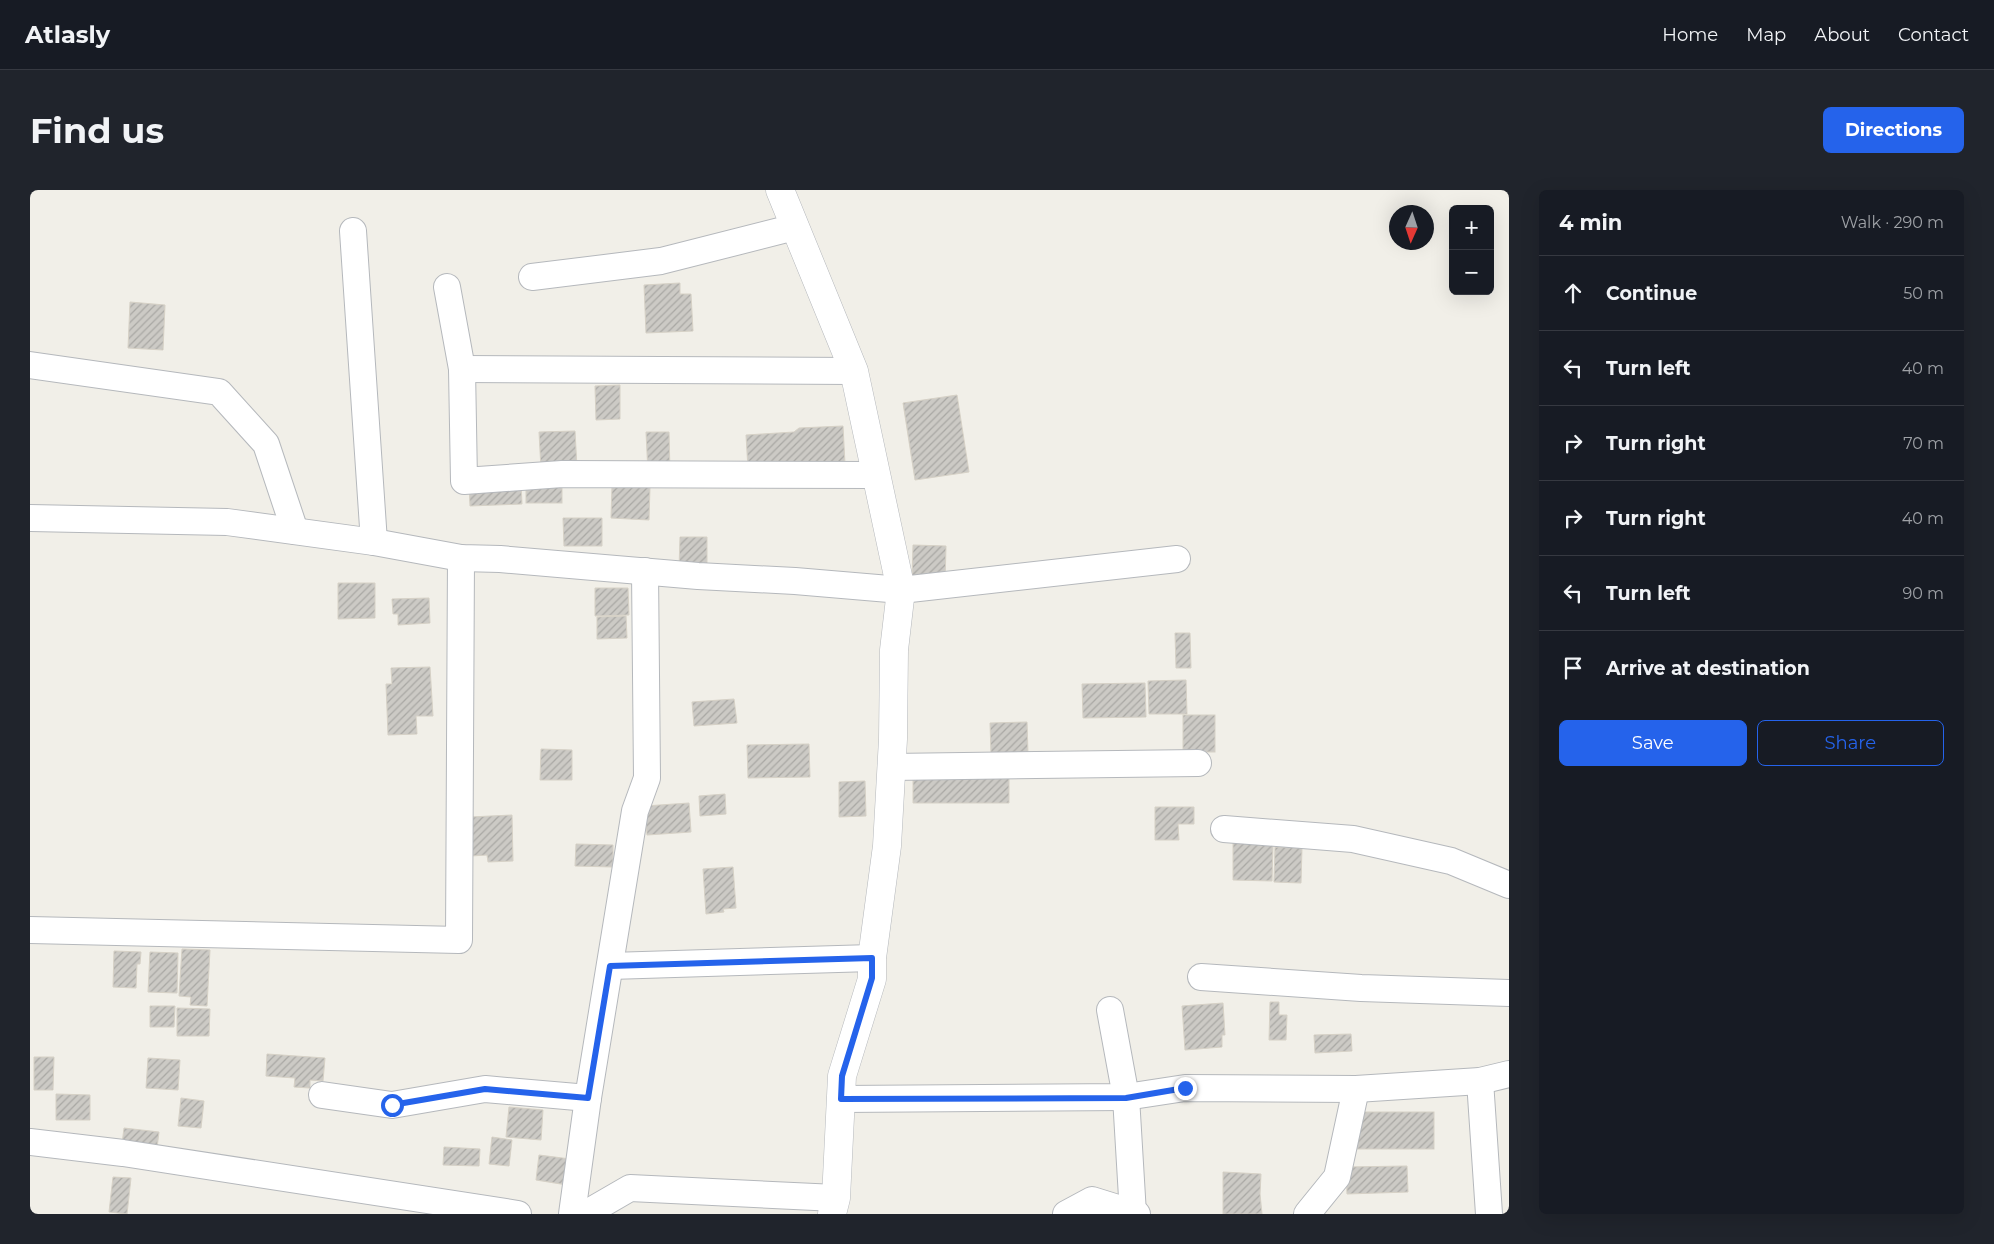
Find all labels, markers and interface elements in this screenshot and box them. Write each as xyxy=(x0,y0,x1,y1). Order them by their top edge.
text: Atlasly xyxy=(25,20,110,49)
text: Home xyxy=(1662,24,1718,46)
text: Map xyxy=(1746,24,1786,46)
text: About xyxy=(1814,24,1870,46)
text: Contact xyxy=(1898,24,1969,46)
button: Directions xyxy=(1823,107,1964,153)
text: Find us xyxy=(30,109,164,152)
north arrow xyxy=(1389,205,1434,250)
map controls xyxy=(1449,205,1494,295)
button: + xyxy=(1449,205,1494,250)
text: 4 min xyxy=(1559,210,1622,235)
text: Walk · 290 m xyxy=(1841,213,1944,232)
button: − xyxy=(1449,250,1494,295)
icon: ahead xyxy=(1559,279,1587,307)
text: Continue xyxy=(1606,282,1697,305)
text: 50 m xyxy=(1903,284,1944,303)
icon: left xyxy=(1559,354,1587,382)
text: Turn left xyxy=(1606,357,1691,380)
text: 40 m xyxy=(1902,359,1944,378)
icon: right xyxy=(1559,429,1587,457)
text: Turn right xyxy=(1606,432,1706,455)
text: 70 m xyxy=(1903,434,1944,453)
icon: right xyxy=(1559,504,1587,532)
text: Turn right xyxy=(1606,507,1706,530)
text: 40 m xyxy=(1902,509,1944,528)
icon: left xyxy=(1559,579,1587,607)
text: Turn left xyxy=(1606,582,1691,605)
text: 90 m xyxy=(1902,584,1944,603)
icon: arrive xyxy=(1559,654,1587,682)
text: Arrive at destination xyxy=(1606,657,1810,680)
button: Save xyxy=(1559,720,1747,766)
button: Share xyxy=(1757,720,1944,766)
route end xyxy=(1174,1077,1197,1100)
route start xyxy=(381,1094,404,1117)

